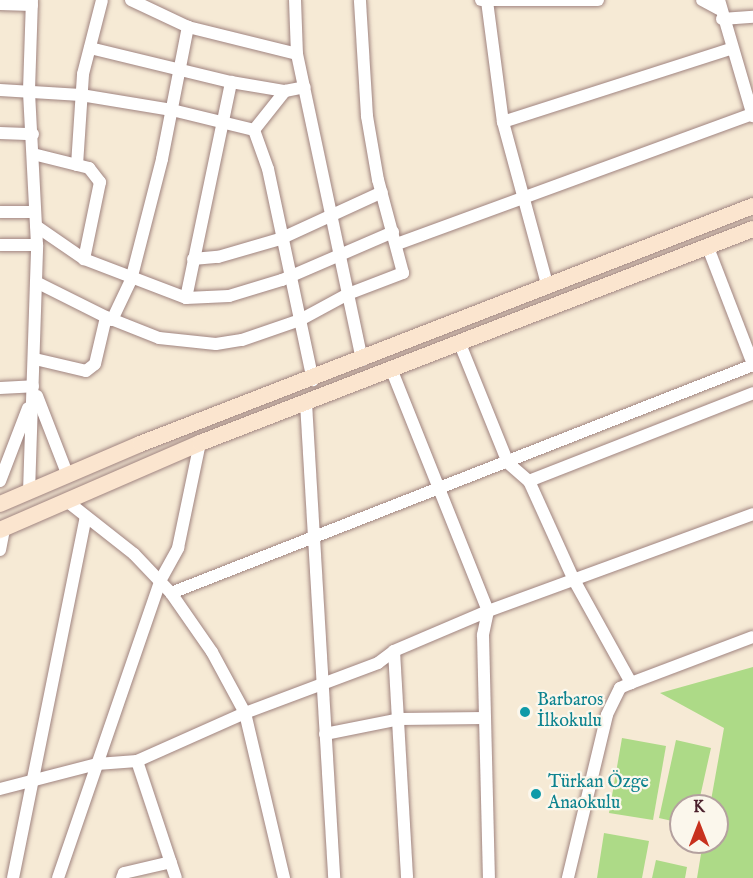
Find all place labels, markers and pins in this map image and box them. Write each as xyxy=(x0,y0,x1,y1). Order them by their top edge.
place label: Barbaros İlkokulu xyxy=(537,691,603,734)
marker: Barbaros İlkokulu xyxy=(518,705,532,719)
place label: Türkan Özge Anaokulu xyxy=(548,773,649,816)
marker: Türkan Özge Anaokulu xyxy=(529,787,543,801)

